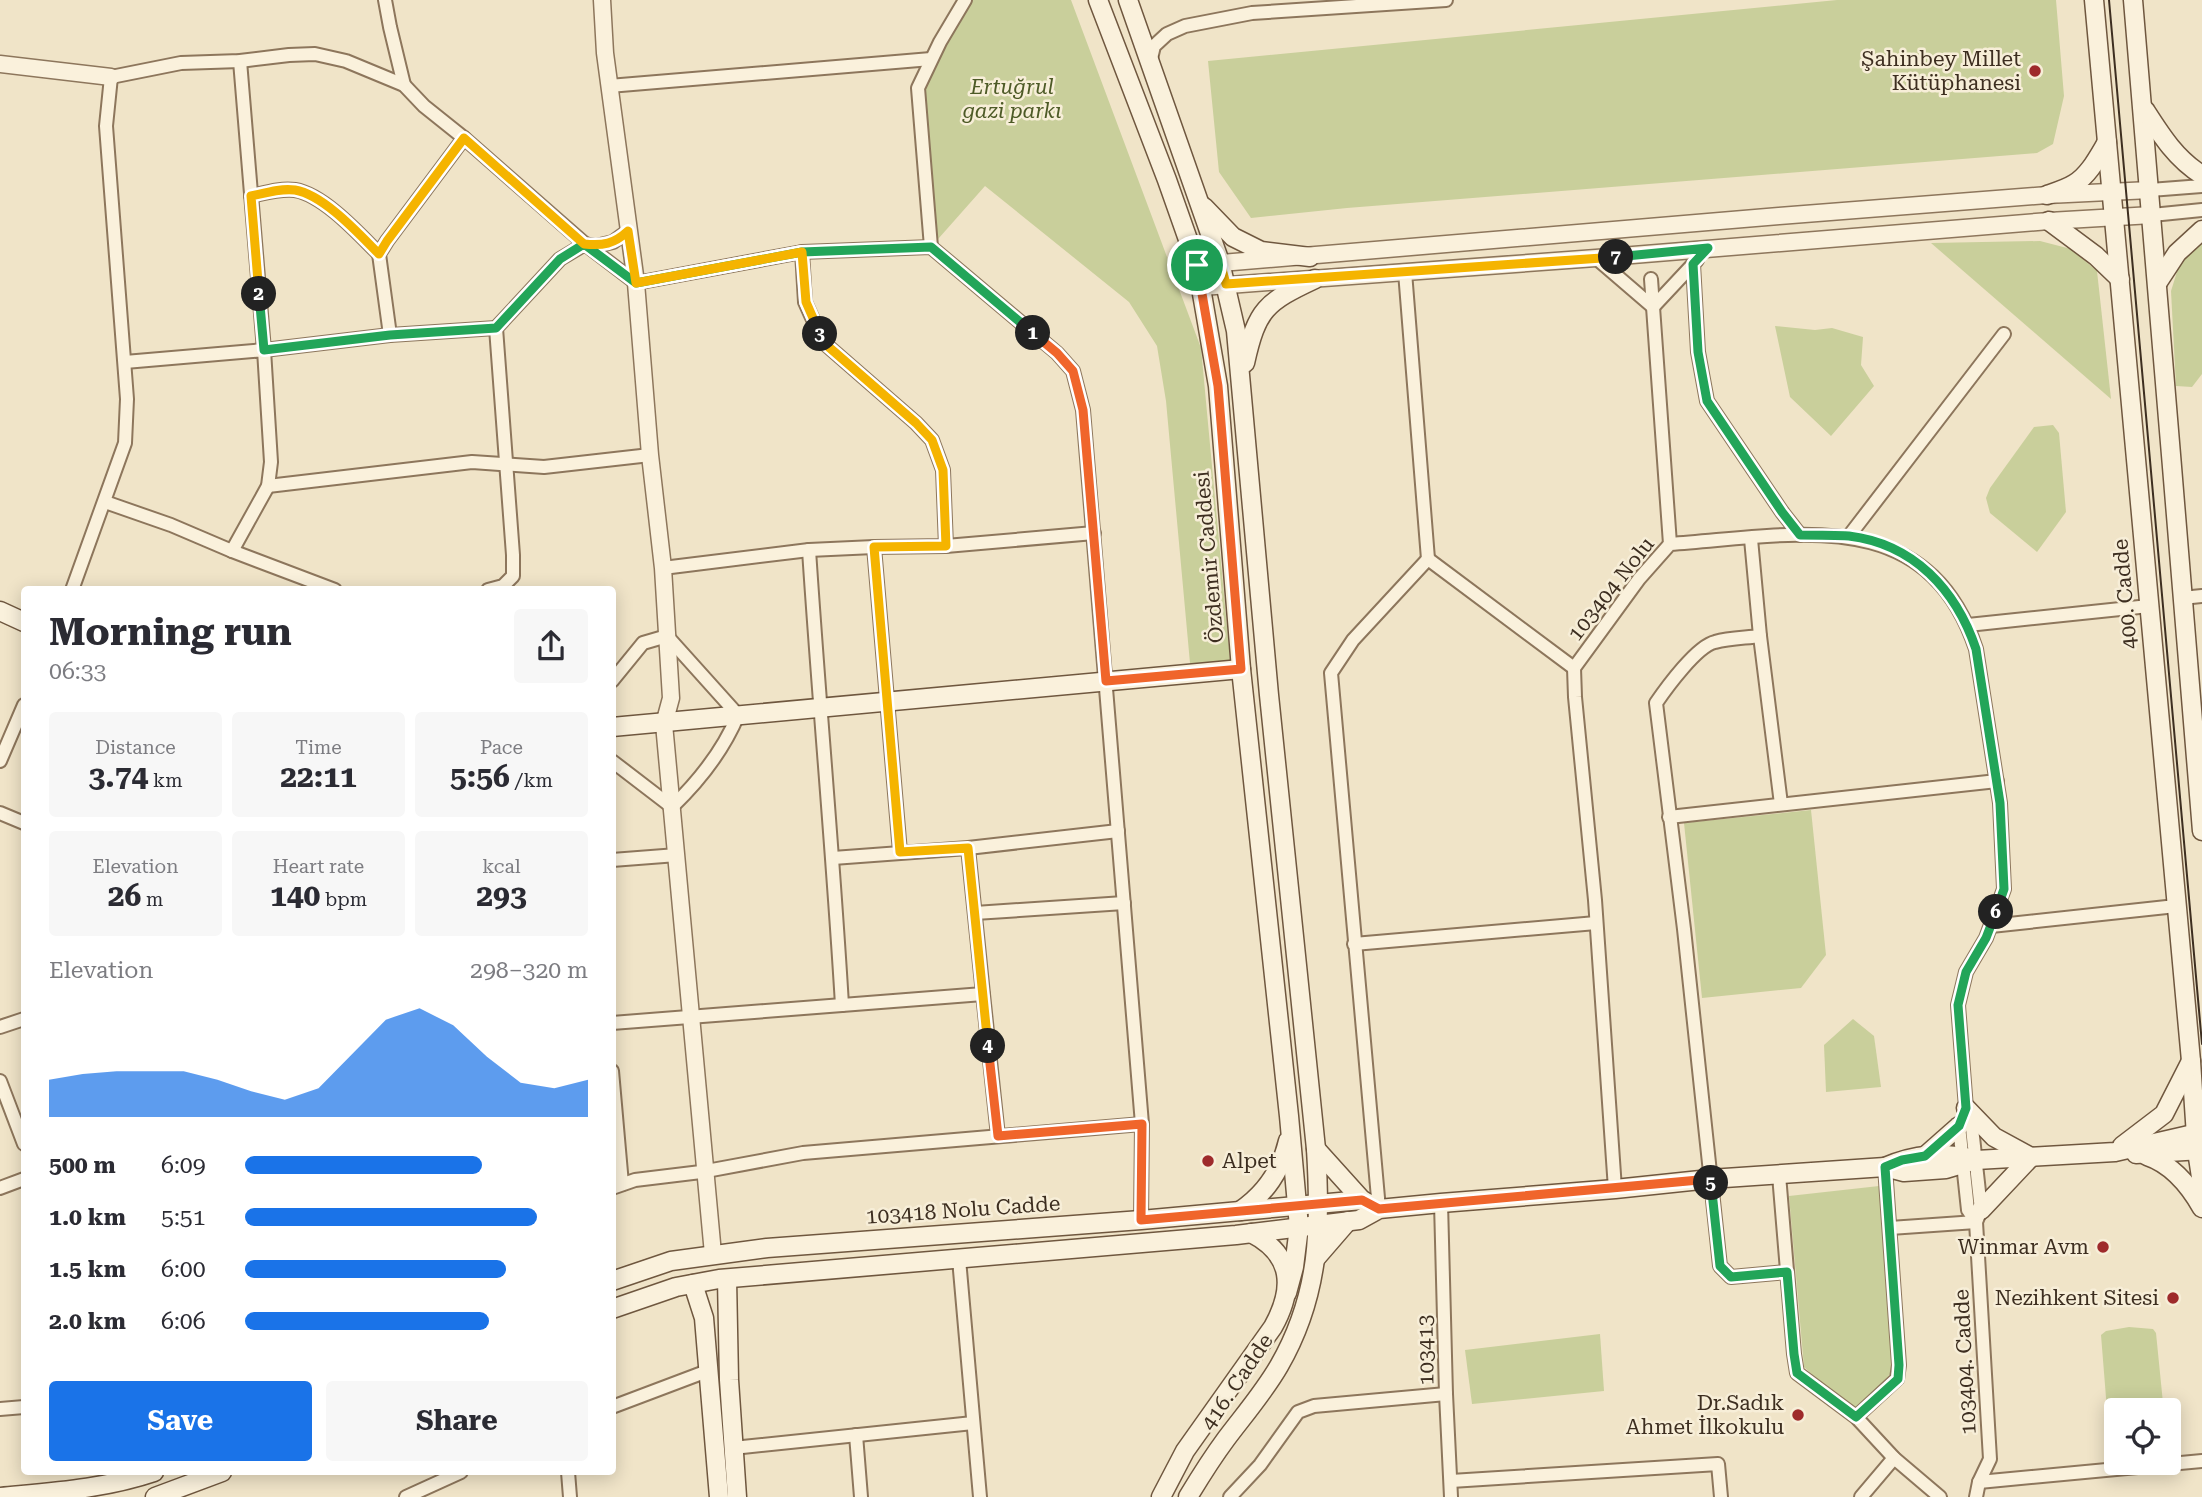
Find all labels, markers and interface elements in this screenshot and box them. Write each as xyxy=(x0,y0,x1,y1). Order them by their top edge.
place label: Şahinbey Millet Kütüphanesi xyxy=(1861,47,2021,95)
marker: Şahinbey Millet Kütüphanesi xyxy=(2027,63,2043,79)
park label: Ertuğrul gazi parkı xyxy=(961,75,1062,123)
pin xyxy=(1167,235,1227,295)
pin: 7 xyxy=(1598,240,1634,274)
text: 7 xyxy=(1610,245,1621,268)
icon: arrive xyxy=(1178,246,1216,284)
pin: 2 xyxy=(242,276,276,312)
text: 2 xyxy=(253,282,264,305)
pin: 3 xyxy=(802,316,838,352)
pin: 1 xyxy=(1016,316,1050,350)
text: 1 xyxy=(1027,321,1038,344)
text: 3 xyxy=(814,322,825,345)
street label: Özdemir Caddesi xyxy=(1188,470,1228,644)
street label: 103404 Nolu xyxy=(1563,532,1659,646)
street label: 400. Cadde xyxy=(2108,538,2142,650)
button: share xyxy=(514,609,588,683)
text: Morning run xyxy=(49,610,292,654)
text: 06:33 xyxy=(49,658,106,685)
text: Distance xyxy=(95,736,176,759)
text: Time xyxy=(295,736,342,759)
text: Pace xyxy=(480,736,523,759)
text: 3.74 xyxy=(88,759,148,794)
text: 22:11 xyxy=(280,759,357,794)
text: 5:56 xyxy=(450,759,510,794)
text: km xyxy=(148,769,183,792)
text: /km xyxy=(510,769,553,792)
text: Elevation xyxy=(92,855,179,878)
text: Heart rate xyxy=(273,855,364,878)
text: kcal xyxy=(482,855,521,878)
text: 26 xyxy=(108,878,141,913)
text: 140 xyxy=(270,878,320,913)
text: 293 xyxy=(476,878,527,913)
text: m xyxy=(141,888,163,911)
text: bpm xyxy=(320,888,367,911)
pin: 6 xyxy=(1979,894,2014,930)
text: 6 xyxy=(1990,900,2001,923)
text: Elevation xyxy=(49,957,153,984)
text: 298–320 m xyxy=(470,957,588,984)
pin: 4 xyxy=(970,1028,1006,1064)
text: 4 xyxy=(982,1034,993,1057)
place label: Alpet xyxy=(1222,1149,1277,1173)
text: 500 m xyxy=(49,1152,116,1179)
text: 6:09 xyxy=(161,1152,206,1179)
marker: Alpet xyxy=(1200,1153,1216,1169)
pin: 5 xyxy=(1694,1166,1728,1200)
text: 5 xyxy=(1705,1171,1716,1194)
street label: 103418 Nolu Cadde xyxy=(865,1191,1061,1229)
text: 1.0 km xyxy=(49,1204,126,1231)
text: 5:51 xyxy=(161,1204,206,1231)
place label: Winmar Avm xyxy=(1958,1235,2089,1259)
marker: Winmar Avm xyxy=(2095,1239,2111,1255)
text: 1.5 km xyxy=(49,1256,126,1283)
text: 6:00 xyxy=(161,1256,206,1283)
place label: Nezihkent Sitesi xyxy=(1995,1286,2159,1310)
street label: 103404. Cadde xyxy=(1949,1288,1981,1436)
marker: Nezihkent Sitesi xyxy=(2165,1290,2181,1306)
text: 2.0 km xyxy=(49,1308,126,1335)
text: 6:06 xyxy=(161,1308,206,1335)
street label: 103413 xyxy=(1413,1315,1439,1385)
street label: 416. Cadde xyxy=(1196,1329,1278,1435)
button: Save xyxy=(49,1381,312,1461)
button: Share xyxy=(326,1381,588,1461)
place label: Dr.Sadık Ahmet İlkokulu xyxy=(1626,1391,1784,1439)
map controls xyxy=(2104,1398,2181,1475)
button: locate xyxy=(2104,1398,2181,1475)
marker: Dr.Sadık Ahmet İlkokulu xyxy=(1790,1407,1806,1423)

